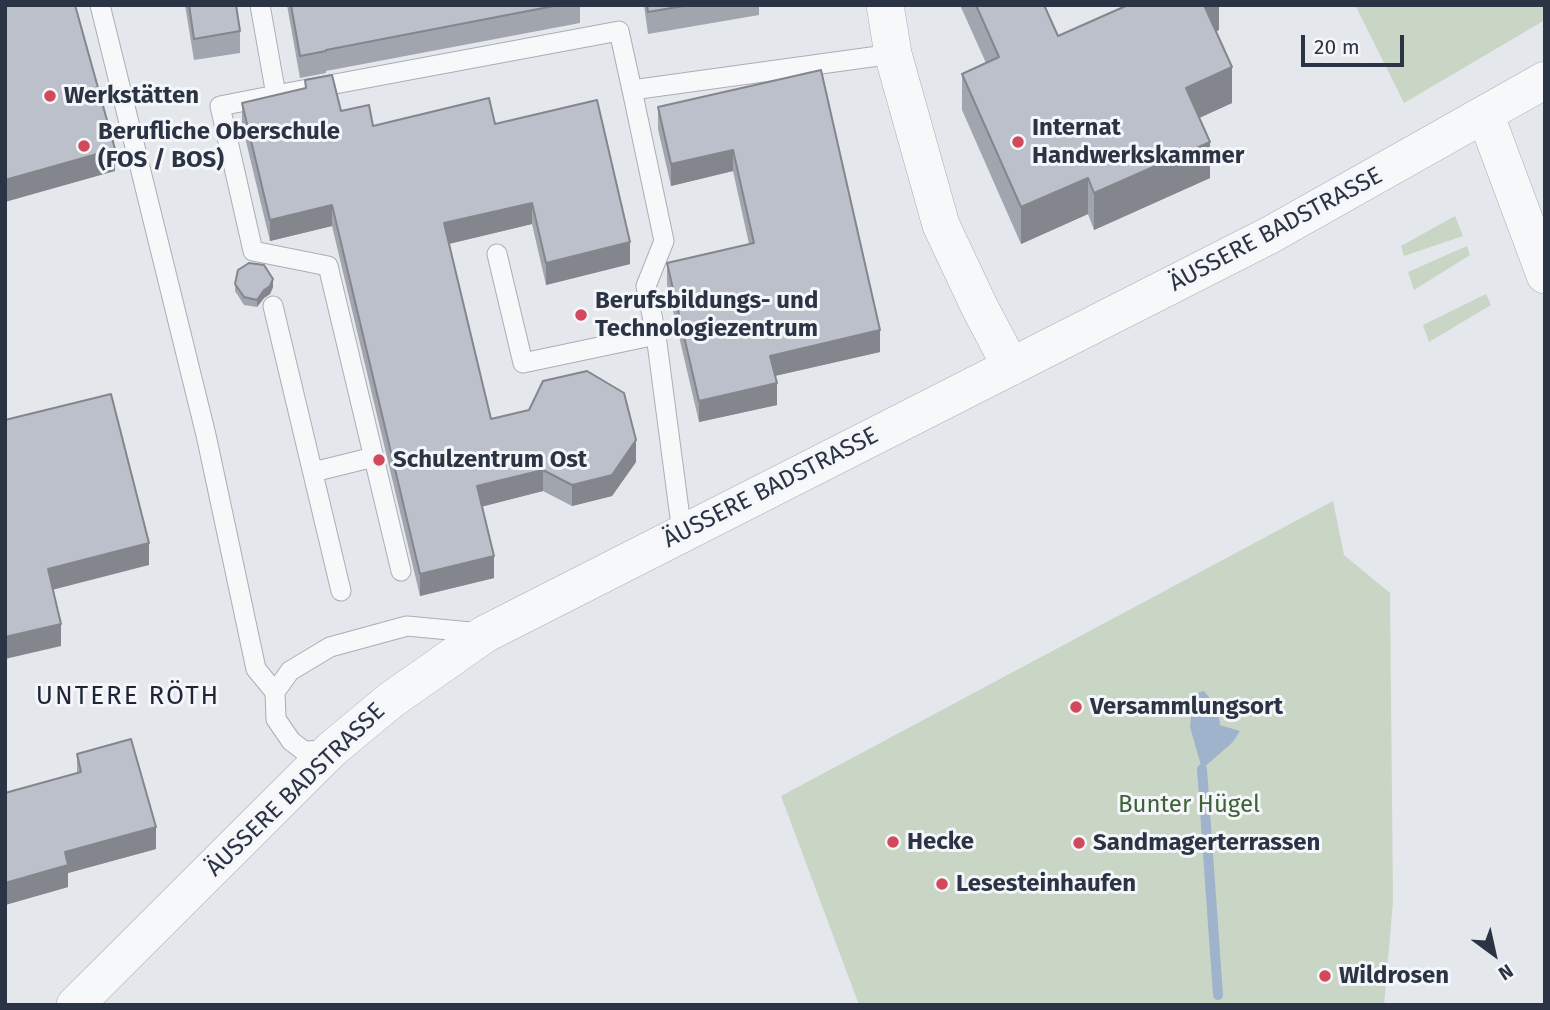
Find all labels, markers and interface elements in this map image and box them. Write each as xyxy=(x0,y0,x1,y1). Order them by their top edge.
scale bar xyxy=(1305,21,1408,65)
text: 20 m xyxy=(1314,34,1360,60)
place label: Werkstätten xyxy=(64,82,199,110)
marker: Werkstätten xyxy=(42,88,58,104)
place label: Internat Handwerkskammer xyxy=(1032,114,1244,170)
place label: Berufliche Oberschule (FOS / BOS) xyxy=(98,118,340,174)
marker: Internat Handwerkskammer xyxy=(1010,134,1026,150)
marker: Berufliche Oberschule (FOS / BOS) xyxy=(76,138,92,154)
street label: ÄUSSERE BADSTRASSE xyxy=(1164,162,1388,298)
place label: Berufsbildungs- und Technologiezentrum xyxy=(595,287,818,343)
marker: Berufsbildungs- und Technologiezentrum xyxy=(573,307,589,323)
street label: ÄUSSERE BADSTRASSE xyxy=(659,421,883,555)
place label: Schulzentrum Ost xyxy=(393,446,587,474)
marker: Schulzentrum Ost xyxy=(371,452,387,468)
district label: UNTERE RÖTH xyxy=(37,681,219,713)
place label: Versammlungsort xyxy=(1090,693,1283,721)
street label: ÄUSSERE BADSTRASSE xyxy=(201,697,391,883)
marker: Versammlungsort xyxy=(1068,699,1084,715)
park label: Bunter Hügel xyxy=(1118,791,1260,819)
place label: Hecke xyxy=(907,828,974,856)
place label: Sandmagerterrassen xyxy=(1093,829,1320,857)
marker: Hecke xyxy=(885,834,901,850)
marker: Sandmagerterrassen xyxy=(1071,835,1087,851)
place label: Lesesteinhaufen xyxy=(956,870,1136,898)
marker: Lesesteinhaufen xyxy=(934,876,950,892)
north arrow xyxy=(1459,919,1529,989)
text: N xyxy=(1494,959,1517,985)
place label: Wildrosen xyxy=(1339,962,1449,990)
marker: Wildrosen xyxy=(1317,968,1333,984)

